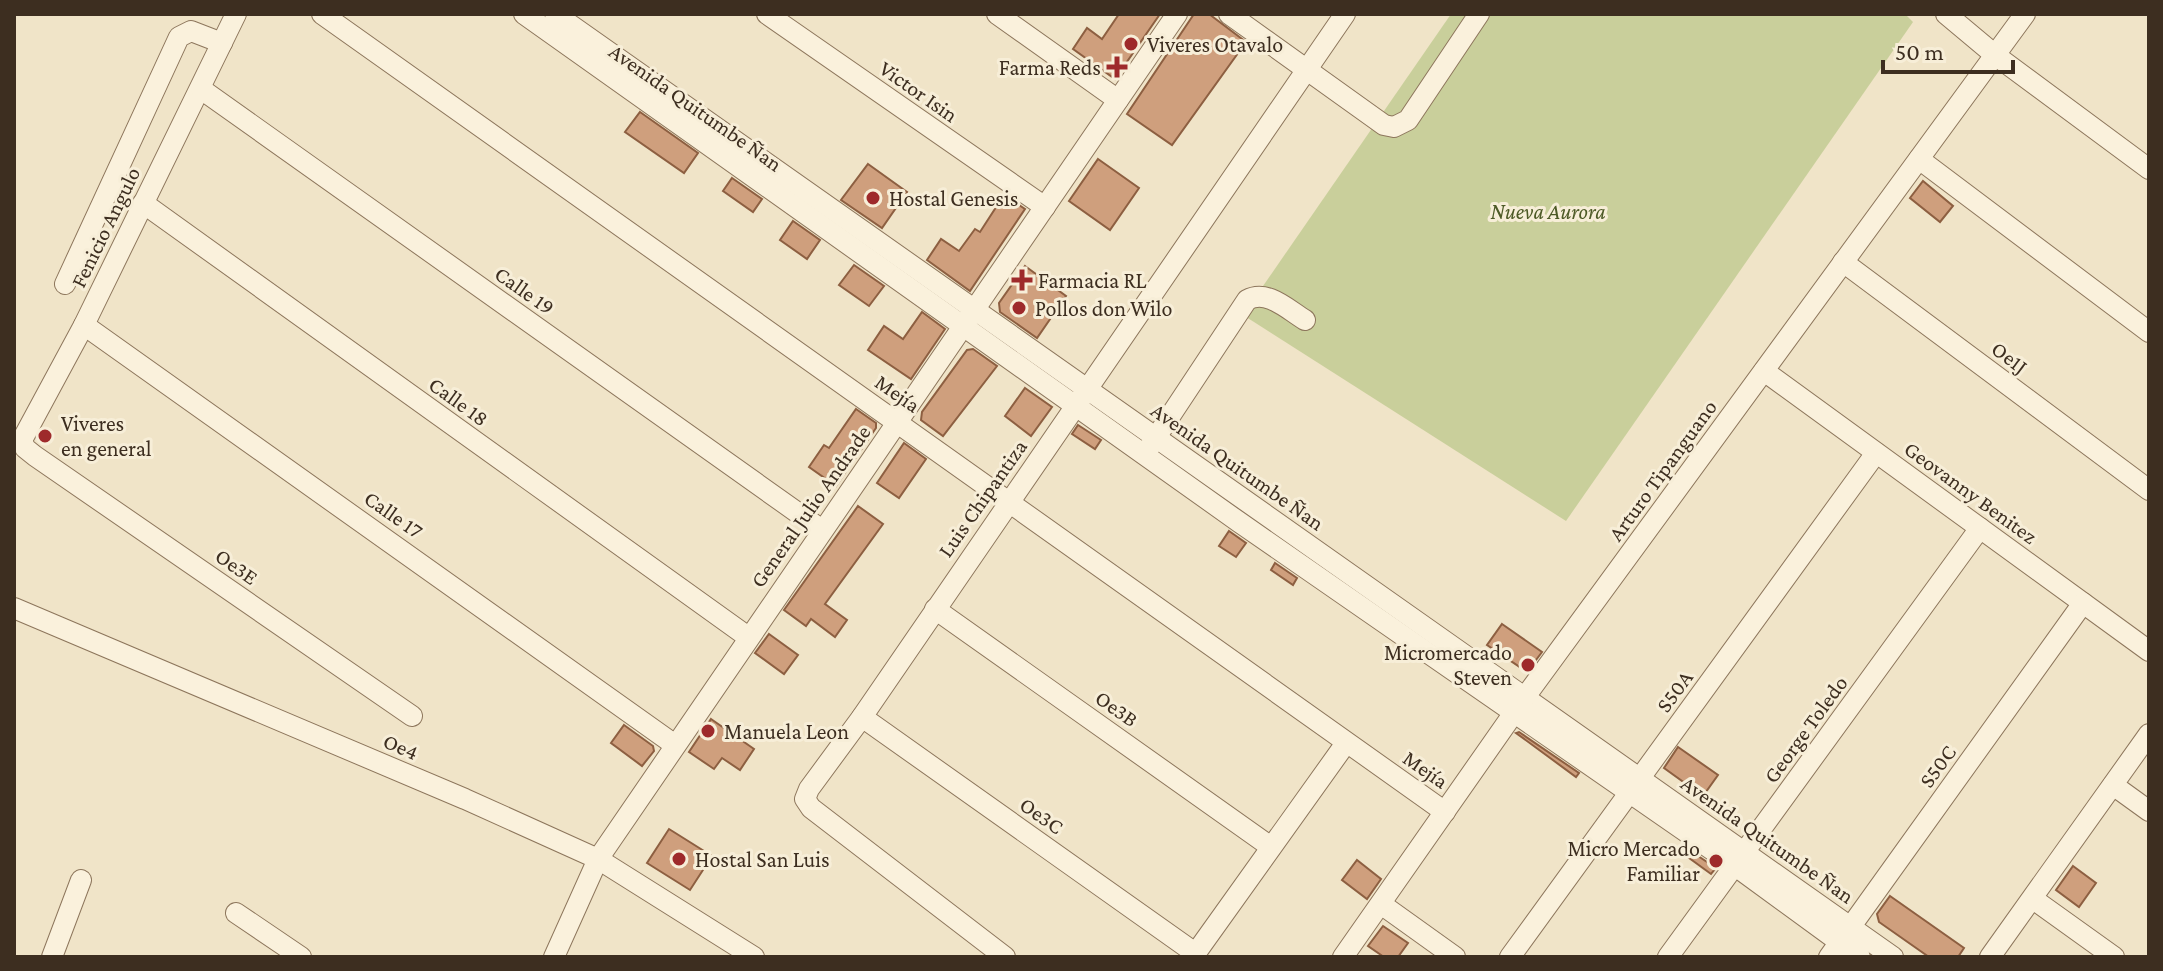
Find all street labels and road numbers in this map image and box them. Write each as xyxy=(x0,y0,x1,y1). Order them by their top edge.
street label: Avenida Quitumbe Ñan xyxy=(604,38,787,177)
street label: Victor Isin xyxy=(875,55,963,128)
street label: Fenicio Angulo xyxy=(66,163,145,291)
street label: Calle 19 xyxy=(490,261,559,320)
street label: Oe1J xyxy=(1987,336,2033,379)
street label: Mejía xyxy=(870,369,925,418)
street label: Calle 18 xyxy=(424,371,493,431)
street label: Arturo Tipanguano xyxy=(1603,395,1722,546)
street label: Avenida Quitumbe Ñan xyxy=(1146,397,1329,536)
street label: General Julio Andrade xyxy=(745,420,876,592)
street label: Luis Chipantiza xyxy=(933,435,1032,562)
street label: Geovanny Benitez xyxy=(1899,436,2042,549)
street label: Calle 17 xyxy=(360,485,428,544)
street label: Oe3E xyxy=(211,543,263,590)
street label: S50A xyxy=(1651,665,1698,717)
street label: George Toledo xyxy=(1758,671,1853,788)
street label: Oe3B xyxy=(1091,685,1143,732)
street label: Oe4 xyxy=(380,728,422,765)
street label: S50C xyxy=(1914,740,1961,792)
street label: Mejía xyxy=(1398,745,1453,794)
street label: Avenida Quitumbe Ñan xyxy=(1676,770,1859,909)
street label: Oe3C xyxy=(1015,792,1068,839)

